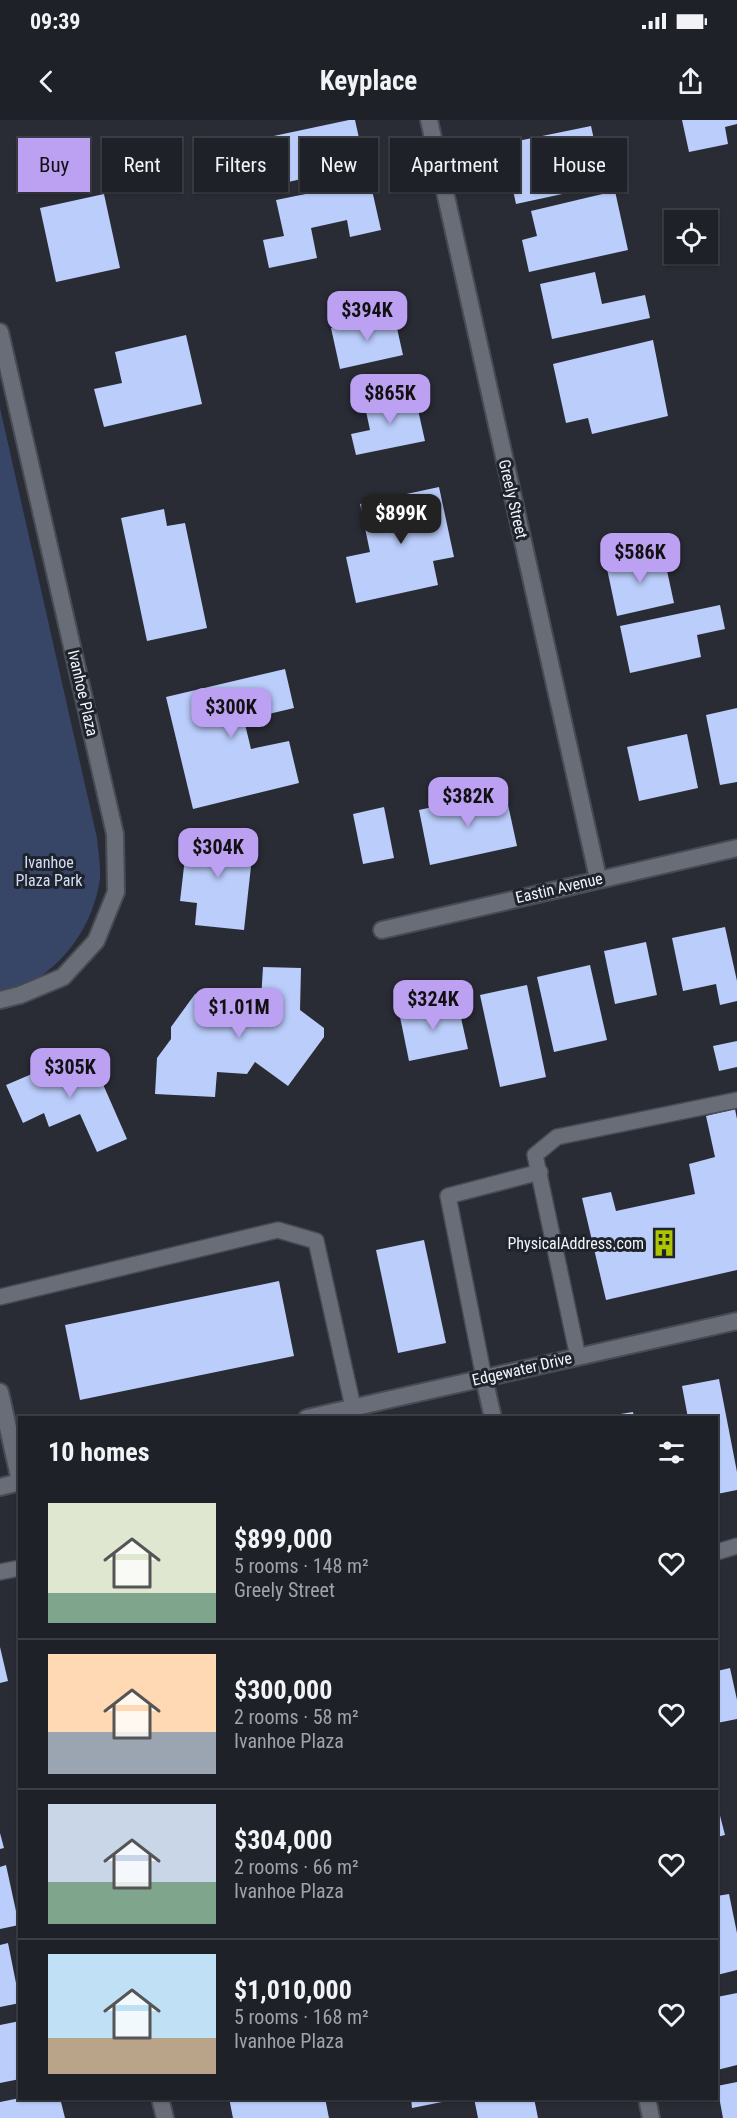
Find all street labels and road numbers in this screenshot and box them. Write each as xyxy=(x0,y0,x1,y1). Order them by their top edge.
street label: Greely Street xyxy=(495,458,531,541)
street label: Ivanhoe Plaza xyxy=(64,648,102,738)
street label: Eastin Avenue xyxy=(514,869,604,907)
street label: Edgewater Drive xyxy=(470,1348,574,1390)

